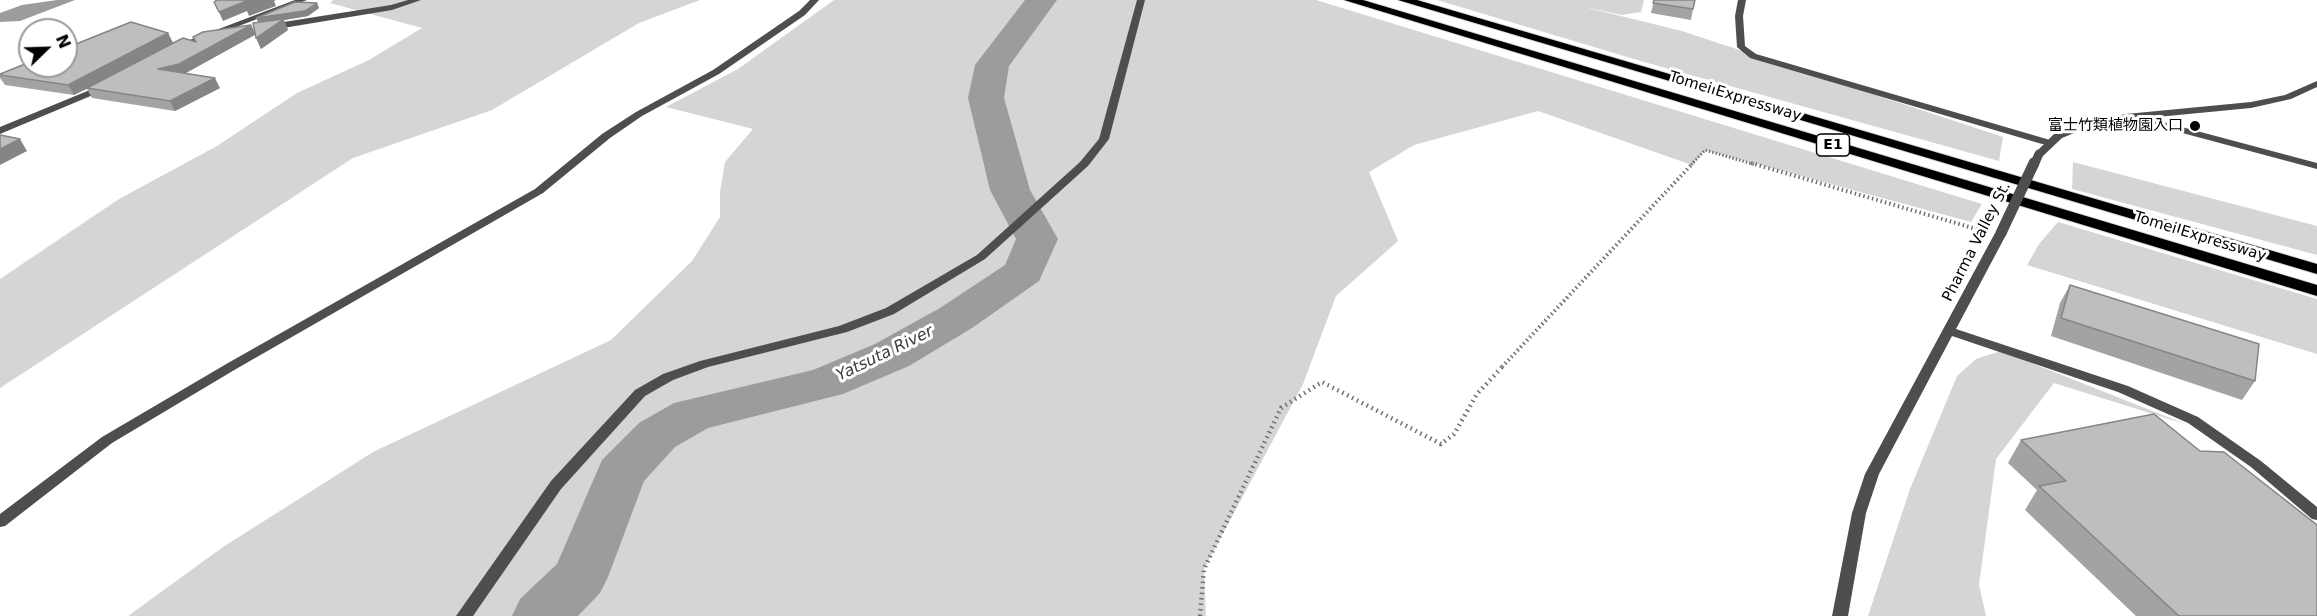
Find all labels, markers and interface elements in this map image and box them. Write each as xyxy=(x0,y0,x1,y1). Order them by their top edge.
north arrow xyxy=(18,18,78,78)
text: N xyxy=(52,32,75,51)
street label: Tomei Expressway xyxy=(1667,68,1803,126)
place label: 富士竹類植物園入口 xyxy=(2048,117,2183,135)
marker: 富士竹類植物園入口 xyxy=(2188,119,2202,133)
road number: E1 xyxy=(1816,134,1850,156)
street label: Pharma Valley St. xyxy=(1939,179,2015,305)
street label: Tomei Expressway xyxy=(2132,208,2268,266)
water label: Yatsuta River xyxy=(833,322,937,386)

